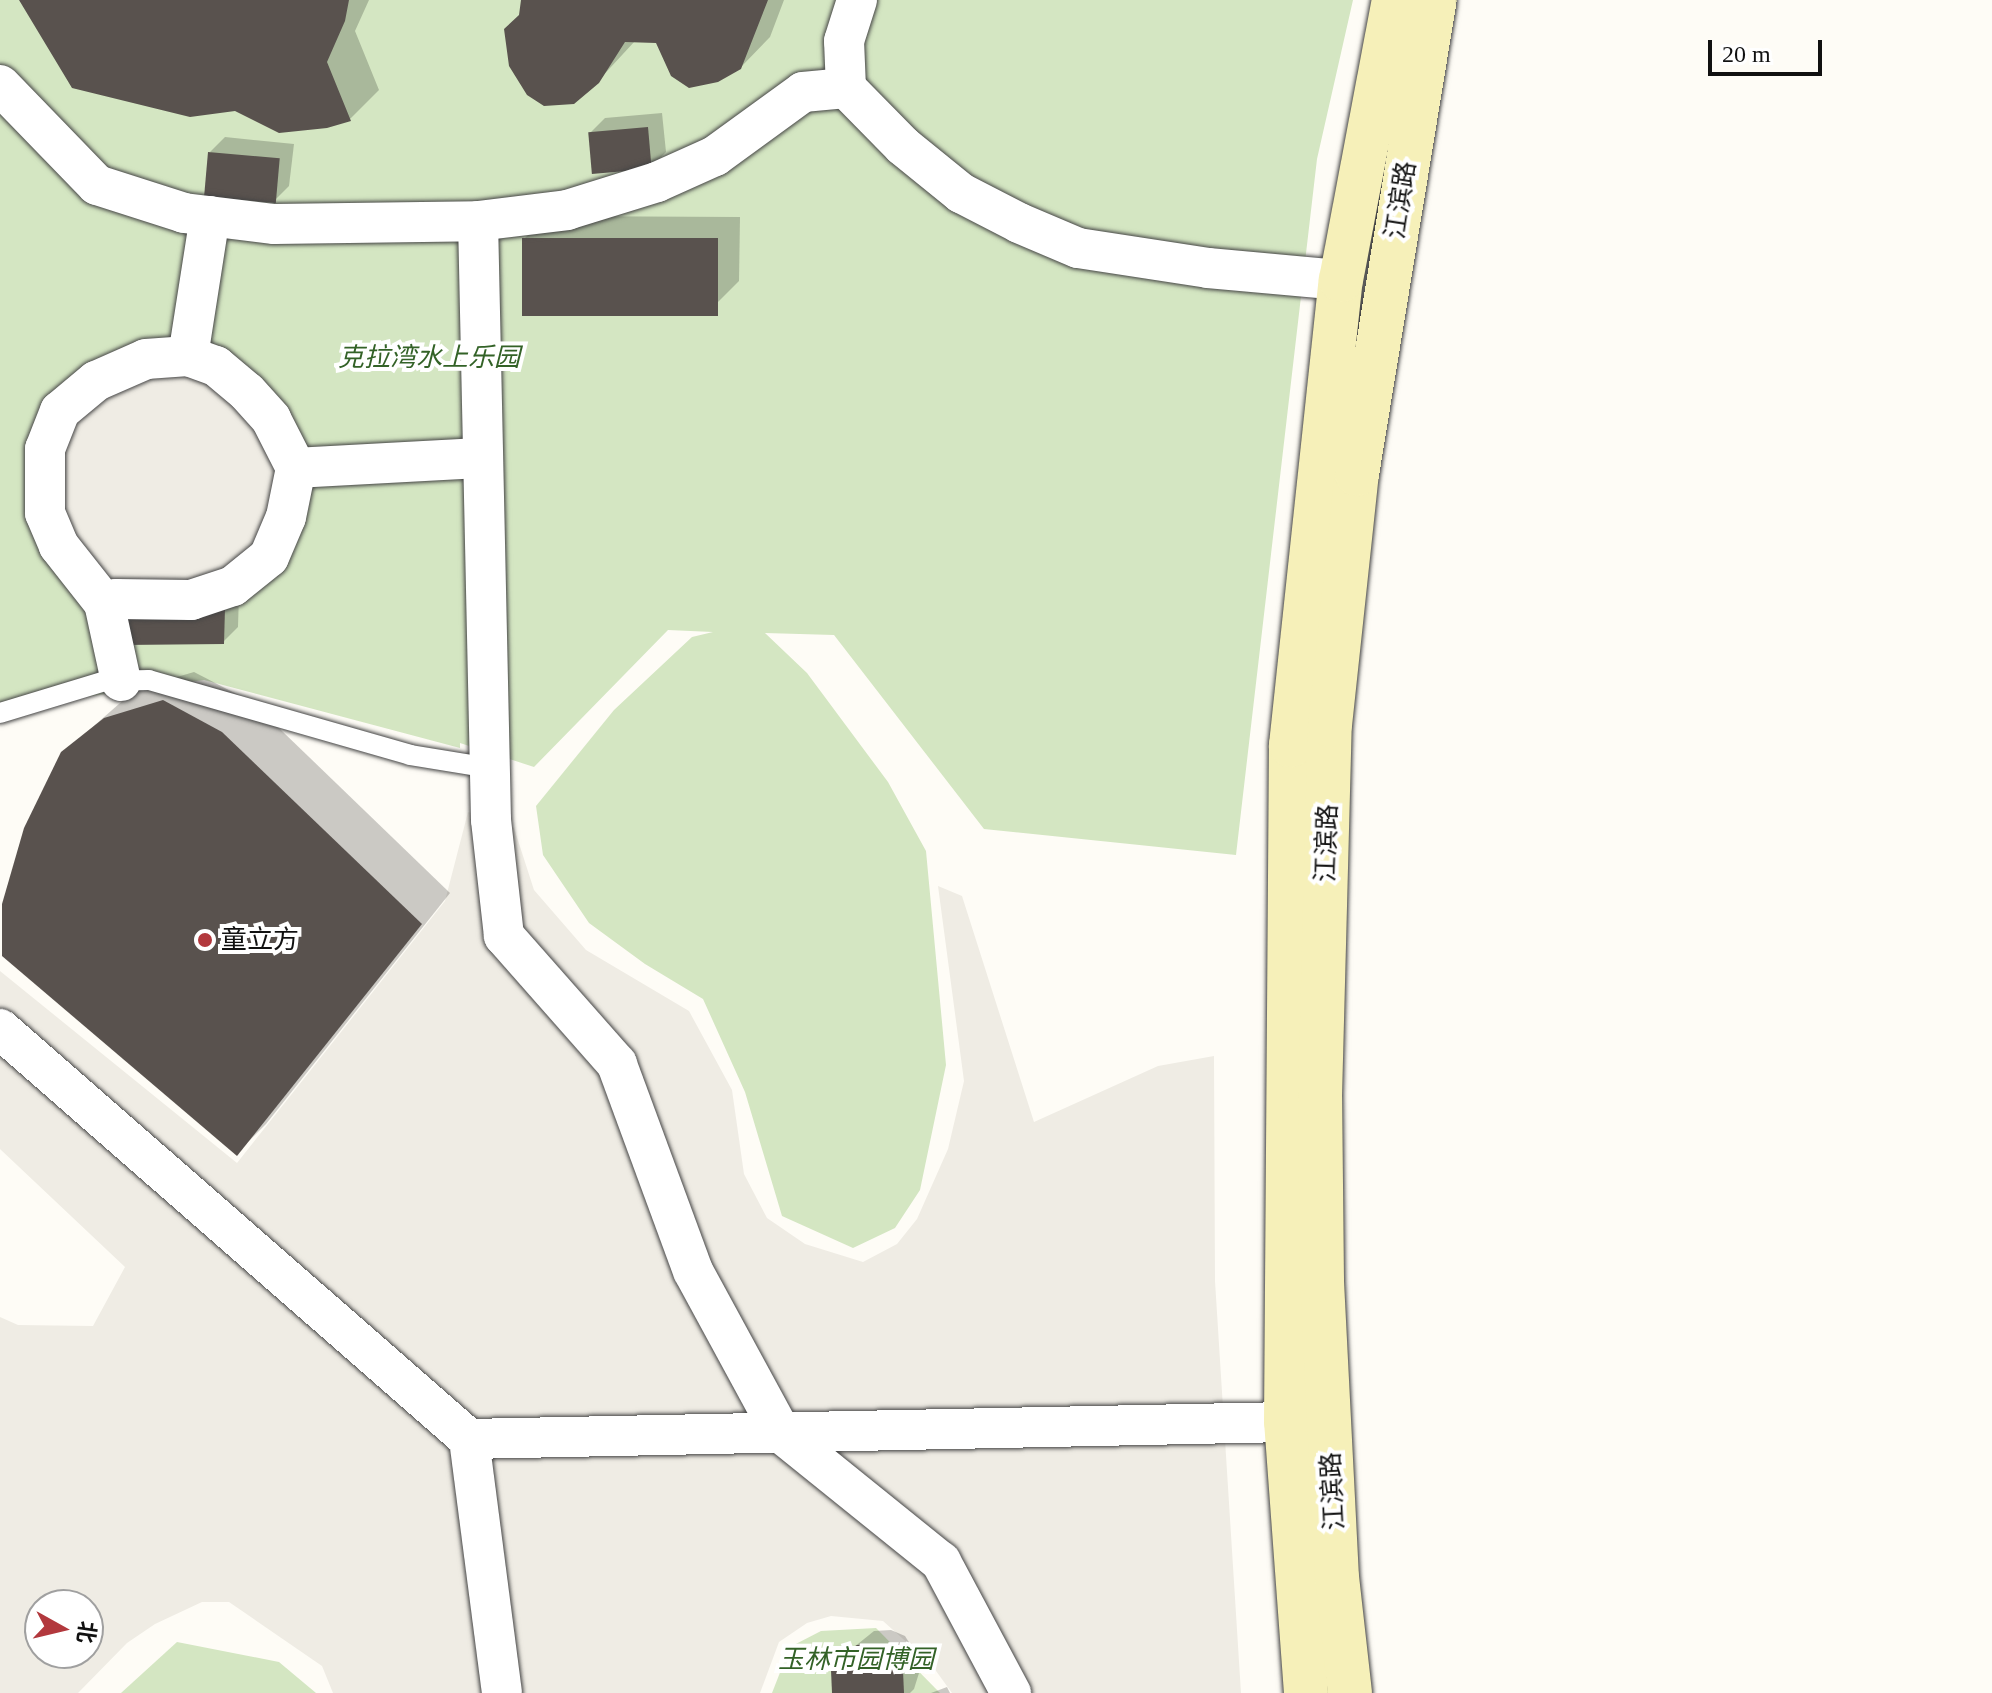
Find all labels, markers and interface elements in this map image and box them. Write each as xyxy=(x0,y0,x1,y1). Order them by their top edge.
scale bar xyxy=(1712,24,1826,74)
text: 20 m xyxy=(1722,41,1771,67)
street label: 江滨路 xyxy=(1379,159,1423,241)
park label: 克拉湾水上乐园 xyxy=(338,342,520,374)
street label: 江滨路 xyxy=(1310,803,1344,883)
place label: 童立方 xyxy=(221,924,299,956)
marker: 童立方 xyxy=(196,931,214,949)
street label: 江滨路 xyxy=(1315,1451,1351,1531)
north arrow xyxy=(24,1589,104,1669)
text: 北 xyxy=(72,1619,100,1645)
park label: 玉林市园博园 xyxy=(778,1644,934,1676)

